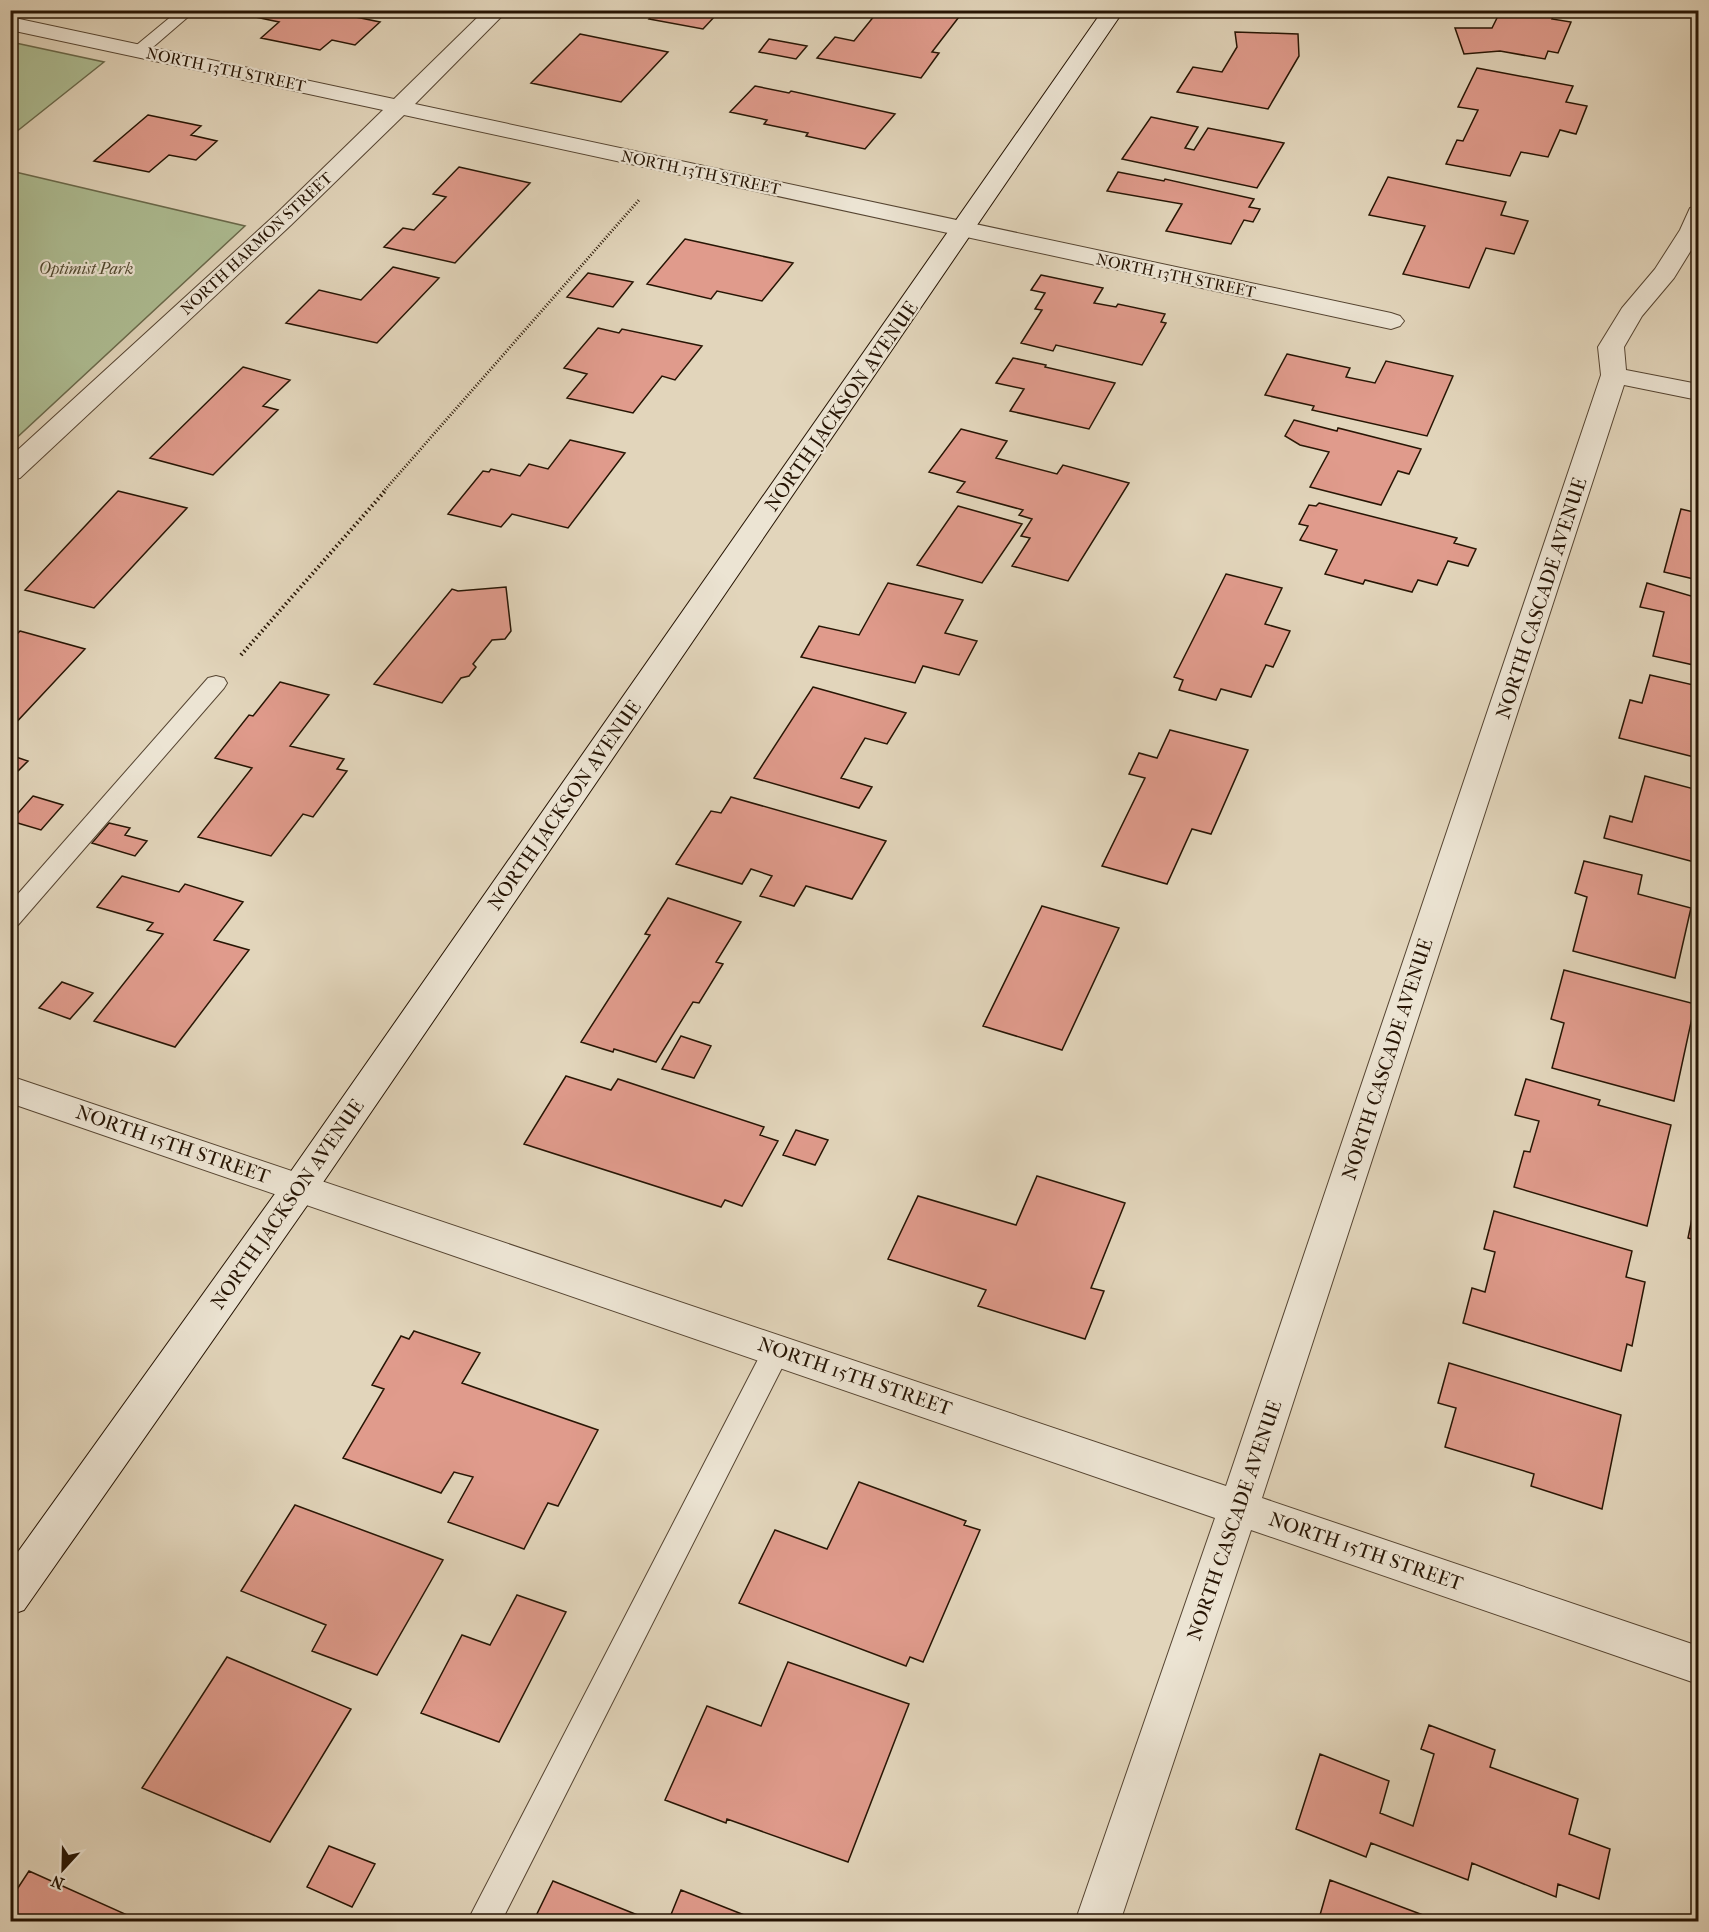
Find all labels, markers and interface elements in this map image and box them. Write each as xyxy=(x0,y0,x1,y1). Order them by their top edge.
street label: NORTH 13TH STREET xyxy=(144,43,308,96)
street label: NORTH 13TH STREET xyxy=(619,146,783,199)
street label: NORTH HARMON STREET xyxy=(177,168,336,319)
street label: NORTH 13TH STREET xyxy=(1094,249,1258,302)
park label: Optimist Park xyxy=(39,259,133,278)
street label: NORTH JACKSON AVENUE xyxy=(760,297,923,516)
street label: NORTH CASCADE AVENUE xyxy=(1492,474,1591,722)
street label: NORTH JACKSON AVENUE xyxy=(483,696,646,915)
street label: NORTH CASCADE AVENUE xyxy=(1338,935,1437,1183)
street label: NORTH JACKSON AVENUE xyxy=(206,1095,369,1314)
street label: NORTH 15TH STREET xyxy=(73,1100,273,1189)
street label: NORTH 15TH STREET xyxy=(755,1332,955,1421)
street label: NORTH CASCADE AVENUE xyxy=(1182,1397,1286,1643)
street label: NORTH 15TH STREET xyxy=(1266,1507,1466,1596)
north arrow xyxy=(33,1839,93,1899)
text: N xyxy=(48,1871,67,1894)

